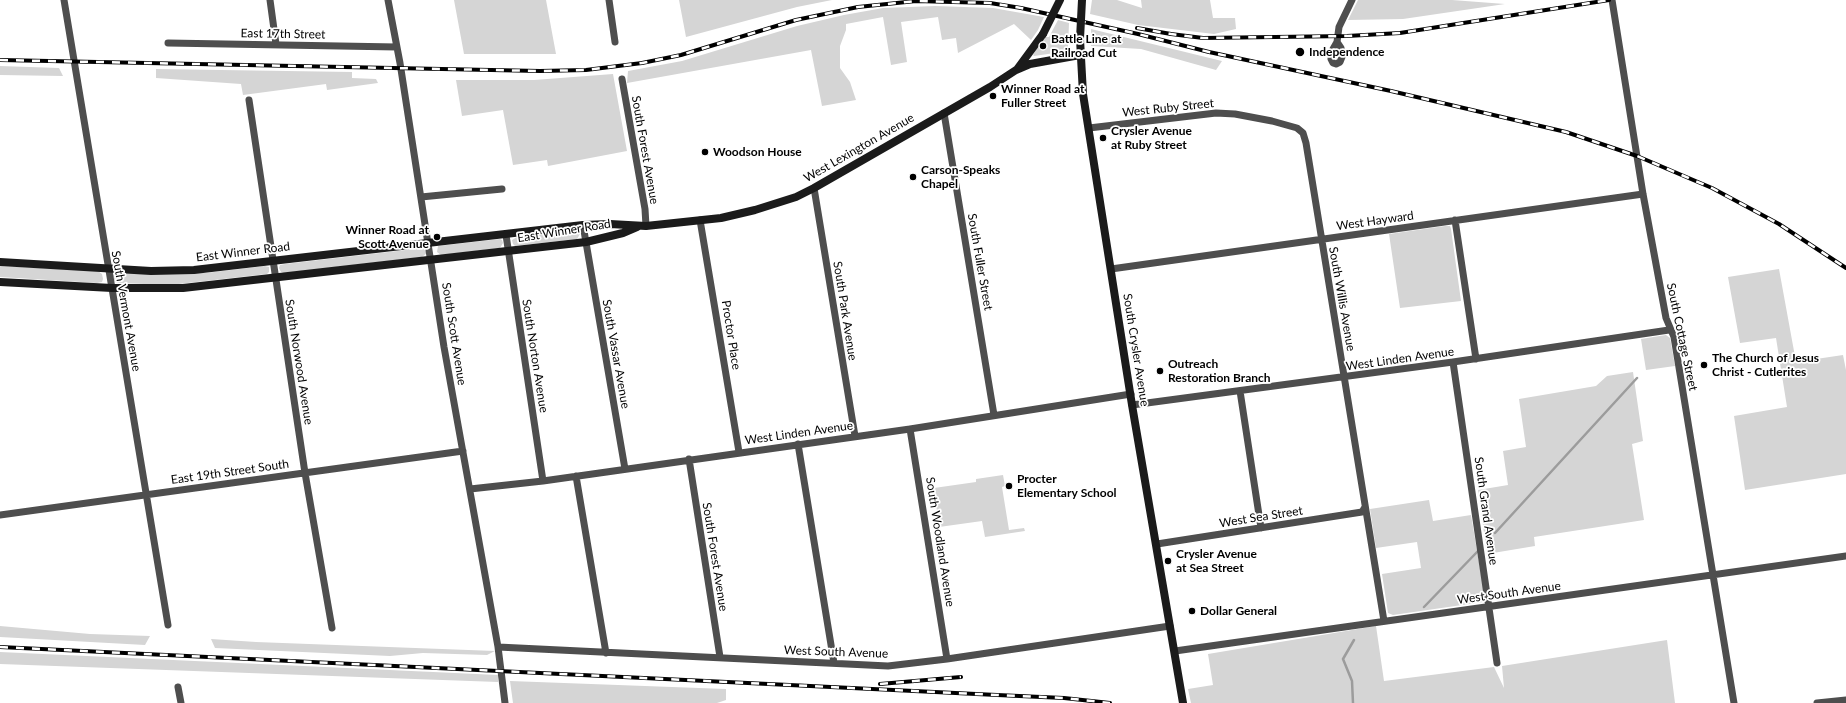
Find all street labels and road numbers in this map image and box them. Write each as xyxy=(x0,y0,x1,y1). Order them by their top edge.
street label: East 17th Street xyxy=(240,26,326,42)
street label: South Forest Avenue xyxy=(628,95,662,205)
street label: West Ruby Street xyxy=(1121,96,1215,120)
street label: West Lexington Avenue xyxy=(801,111,917,185)
street label: West Hayward xyxy=(1335,208,1415,234)
street label: South Fuller Street xyxy=(964,212,996,312)
street label: East Winner Road xyxy=(516,217,612,245)
street label: East Winner Road xyxy=(195,239,291,265)
street label: South Willis Avenue xyxy=(1326,246,1358,352)
street label: South Vermont Avenue xyxy=(108,250,144,372)
street label: South Park Avenue xyxy=(830,260,860,362)
street label: South Scott Avenue xyxy=(439,282,469,386)
street label: South Cottage Street xyxy=(1664,282,1700,392)
street label: South Crysler Avenue xyxy=(1120,293,1152,407)
street label: South Norwood Avenue xyxy=(282,298,316,426)
street label: South Norton Avenue xyxy=(519,298,551,414)
street label: South Vassar Avenue xyxy=(599,298,633,410)
street label: Proctor Place xyxy=(718,299,744,371)
street label: West Linden Avenue xyxy=(1345,344,1455,374)
street label: West Linden Avenue xyxy=(744,418,854,448)
street label: South Grand Avenue xyxy=(1471,456,1501,566)
street label: East 19th Street South xyxy=(170,457,290,487)
street label: South Woodland Avenue xyxy=(923,476,957,608)
street label: South Forest Avenue xyxy=(699,502,731,612)
street label: West Sea Street xyxy=(1218,503,1304,531)
street label: West South Avenue xyxy=(1456,579,1562,607)
street label: West South Avenue xyxy=(784,643,888,661)

